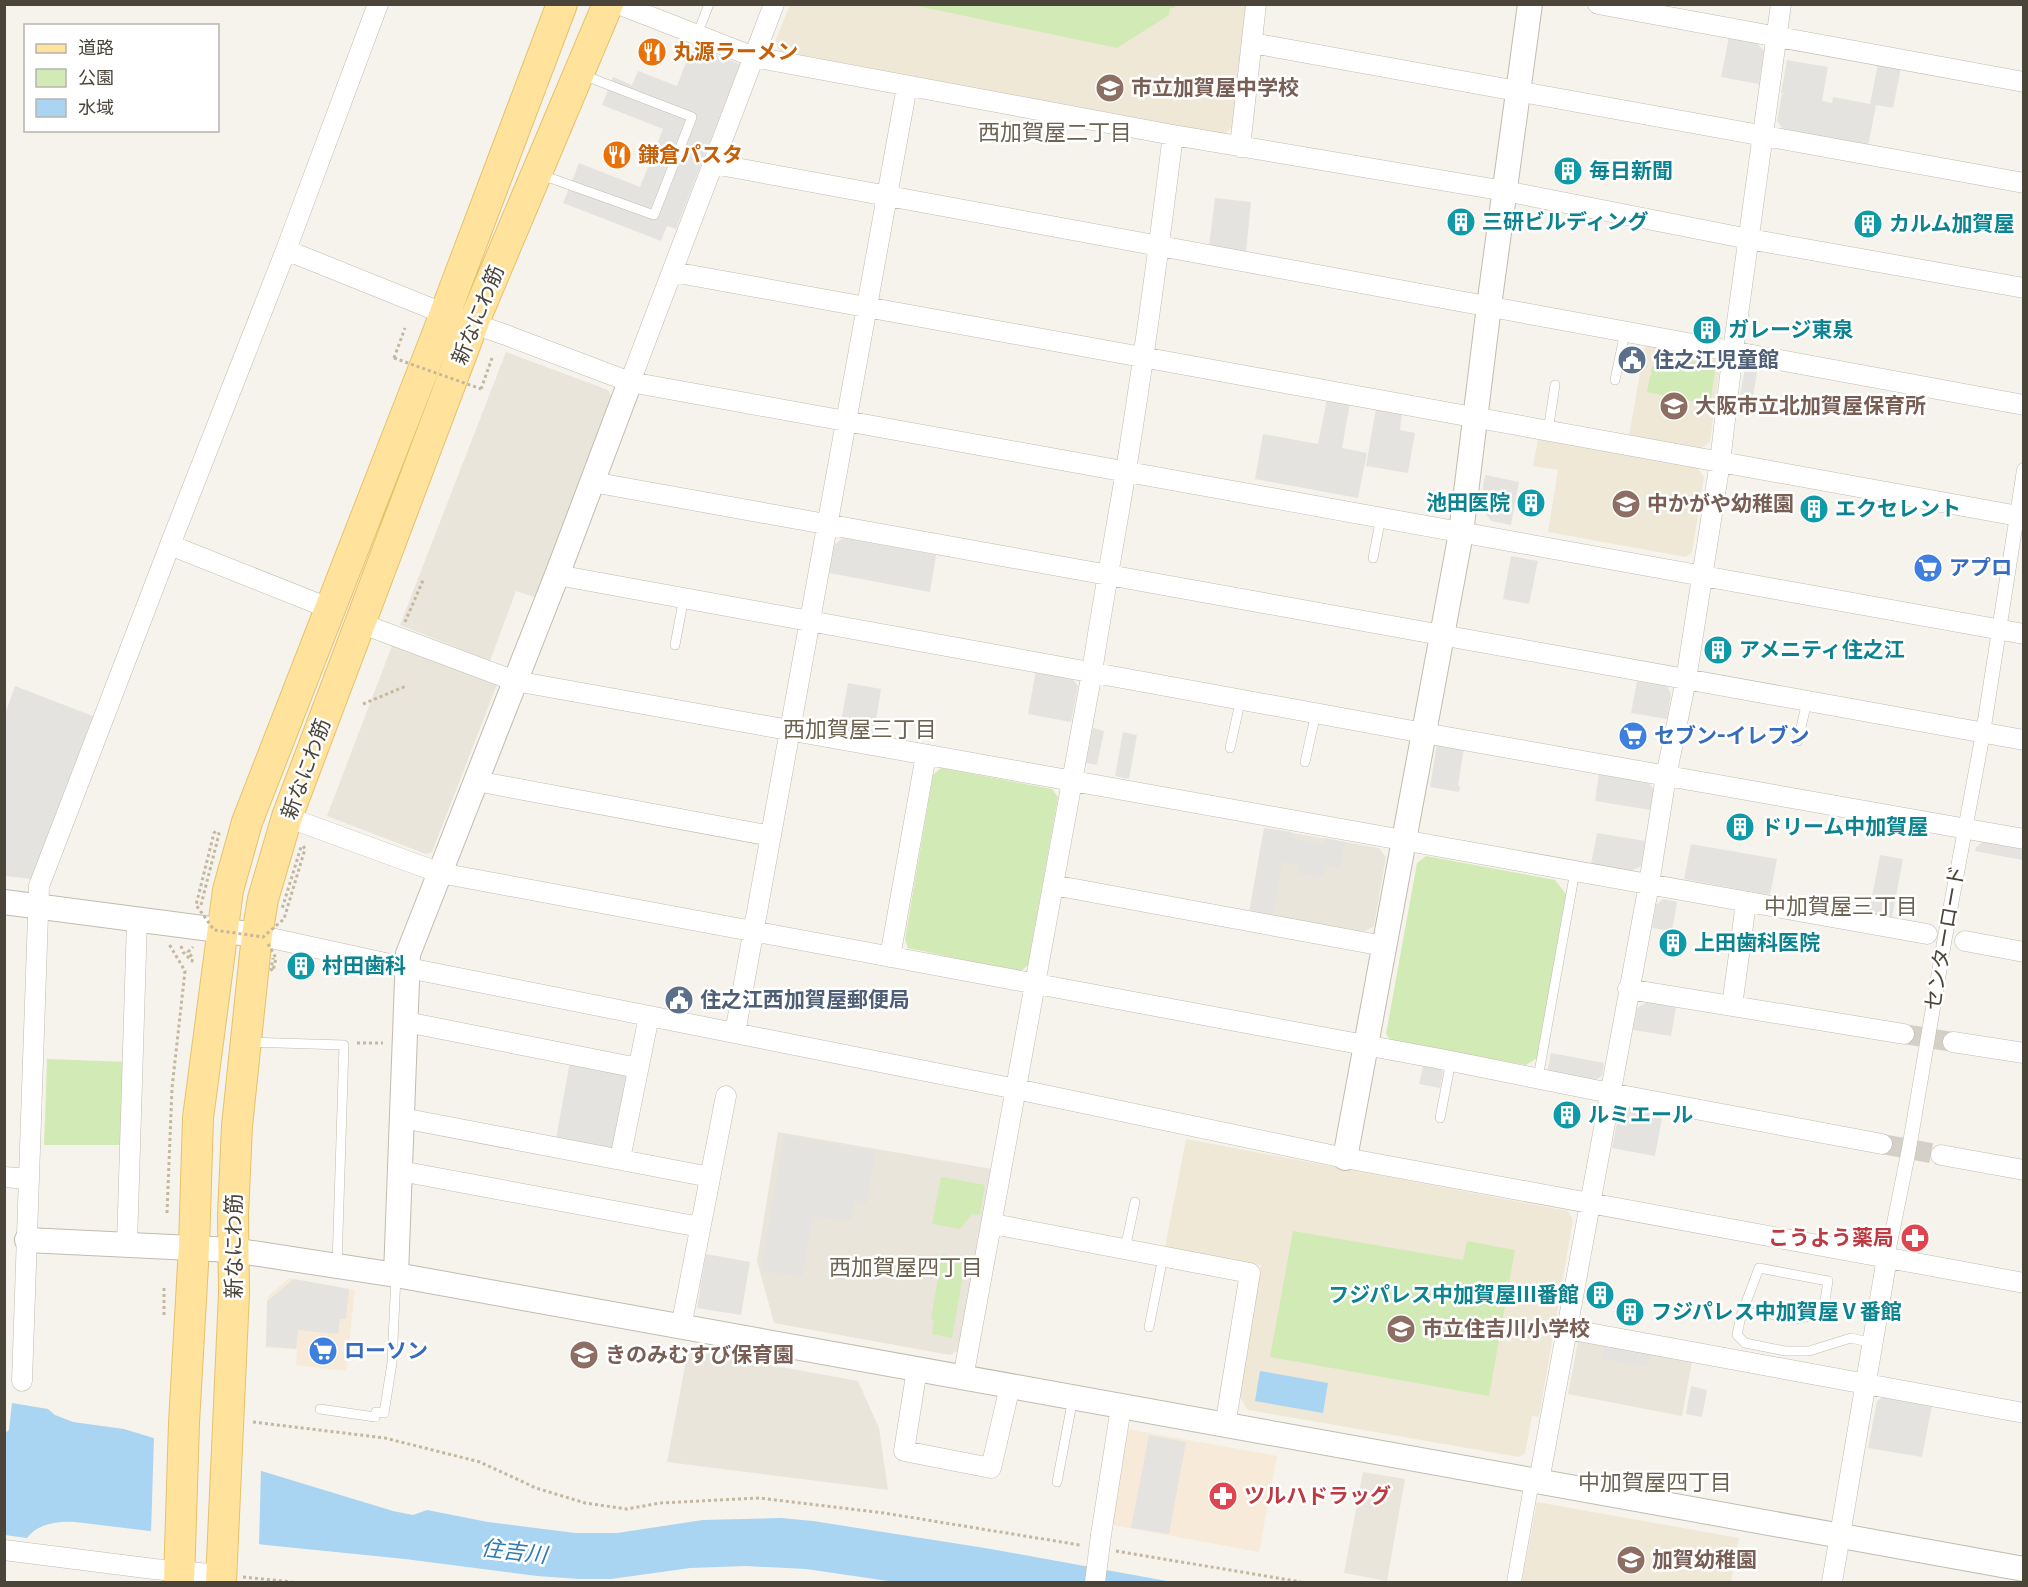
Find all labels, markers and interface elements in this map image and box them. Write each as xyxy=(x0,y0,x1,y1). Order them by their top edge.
legend xyxy=(24,24,219,132)
restaurant icon: 丸源ラーメン xyxy=(636,36,668,68)
text: 道路 xyxy=(78,37,114,59)
place label: 丸源ラーメン xyxy=(673,39,798,65)
text: 公園 xyxy=(78,67,114,89)
school or university icon: 市立加賀屋中学校 xyxy=(1094,72,1126,104)
place label: 市立加賀屋中学校 xyxy=(1131,75,1299,101)
text: 水域 xyxy=(78,97,114,119)
district label: 西加賀屋二丁目 xyxy=(978,119,1132,146)
restaurant icon: 鎌倉パスタ xyxy=(601,139,633,171)
place label: 鎌倉パスタ xyxy=(638,142,743,168)
building icon: 毎日新聞 xyxy=(1552,155,1584,187)
place label: 毎日新聞 xyxy=(1589,158,1673,184)
building icon: 三研ビルディング xyxy=(1445,206,1477,238)
building icon: カルム加賀屋 xyxy=(1852,208,1884,240)
place label: 三研ビルディング xyxy=(1482,209,1649,235)
place label: カルム加賀屋 xyxy=(1889,211,2015,237)
street label: 新なにわ筋 xyxy=(446,261,510,369)
building icon: ガレージ東泉 xyxy=(1691,314,1723,346)
place label: ガレージ東泉 xyxy=(1728,317,1854,343)
public building icon: 住之江児童館 xyxy=(1616,344,1648,376)
place label: 住之江児童館 xyxy=(1653,347,1779,373)
school or university icon: 大阪市立北加賀屋保育所 xyxy=(1658,390,1690,422)
place label: 大阪市立北加賀屋保育所 xyxy=(1695,393,1926,419)
building icon: 池田医院 xyxy=(1515,487,1547,519)
school or university icon: 中かがや幼稚園 xyxy=(1610,488,1642,520)
place label: 池田医院 xyxy=(1426,490,1510,516)
place label: 中かがや幼稚園 xyxy=(1647,491,1794,517)
building icon: エクセレント xyxy=(1798,493,1830,525)
place label: エクセレント xyxy=(1835,496,1961,522)
supermarket icon: アプロ xyxy=(1912,552,1944,584)
place label: アプロ xyxy=(1949,555,2012,581)
building icon: アメニティ住之江 xyxy=(1702,634,1734,666)
place label: アメニティ住之江 xyxy=(1739,637,1905,663)
street label: 新なにわ筋 xyxy=(276,715,336,823)
district label: 西加賀屋三丁目 xyxy=(783,716,937,743)
supermarket icon: セブン-イレブン xyxy=(1617,720,1649,752)
place label: セブン-イレブン xyxy=(1654,723,1810,749)
building icon: ドリーム中加賀屋 xyxy=(1724,811,1756,843)
place label: ドリーム中加賀屋 xyxy=(1761,814,1928,840)
street label: センターロード xyxy=(1919,863,1971,1013)
district label: 中加賀屋三丁目 xyxy=(1764,893,1918,920)
building icon: 上田歯科医院 xyxy=(1657,927,1689,959)
place label: 上田歯科医院 xyxy=(1694,930,1820,956)
building icon: 村田歯科 xyxy=(285,950,317,982)
place label: 村田歯科 xyxy=(322,953,406,979)
public building icon: 住之江西加賀屋郵便局 xyxy=(663,984,695,1016)
place label: 住之江西加賀屋郵便局 xyxy=(700,987,910,1013)
building icon: ルミエール xyxy=(1551,1099,1583,1131)
place label: ルミエール xyxy=(1588,1102,1693,1128)
street label: 新なにわ筋 xyxy=(221,1194,247,1299)
pharmacy icon: こうよう薬局 xyxy=(1899,1222,1931,1254)
place label: こうよう薬局 xyxy=(1768,1225,1894,1251)
district label: 西加賀屋四丁目 xyxy=(829,1254,983,1281)
building icon: フジパレス中加賀屋Ⅲ番館 xyxy=(1584,1279,1616,1311)
place label: フジパレス中加賀屋Ⅲ番館 xyxy=(1328,1282,1579,1308)
building icon: フジパレス中加賀屋Ⅴ番館 xyxy=(1614,1296,1646,1328)
place label: フジパレス中加賀屋Ⅴ番館 xyxy=(1651,1299,1902,1325)
school or university icon: 市立住吉川小学校 xyxy=(1385,1313,1417,1345)
place label: 市立住吉川小学校 xyxy=(1422,1316,1590,1342)
supermarket icon: ローソン xyxy=(307,1335,339,1367)
place label: ローソン xyxy=(344,1338,428,1364)
school or university icon: きのみむすび保育園 xyxy=(568,1339,600,1371)
place label: きのみむすび保育園 xyxy=(605,1342,794,1368)
district label: 中加賀屋四丁目 xyxy=(1578,1469,1732,1496)
pharmacy icon: ツルハドラッグ xyxy=(1207,1480,1239,1512)
place label: ツルハドラッグ xyxy=(1244,1483,1391,1509)
water label: 住吉川 xyxy=(480,1534,550,1569)
school or university icon: 加賀幼稚園 xyxy=(1615,1544,1647,1576)
place label: 加賀幼稚園 xyxy=(1652,1547,1757,1573)

